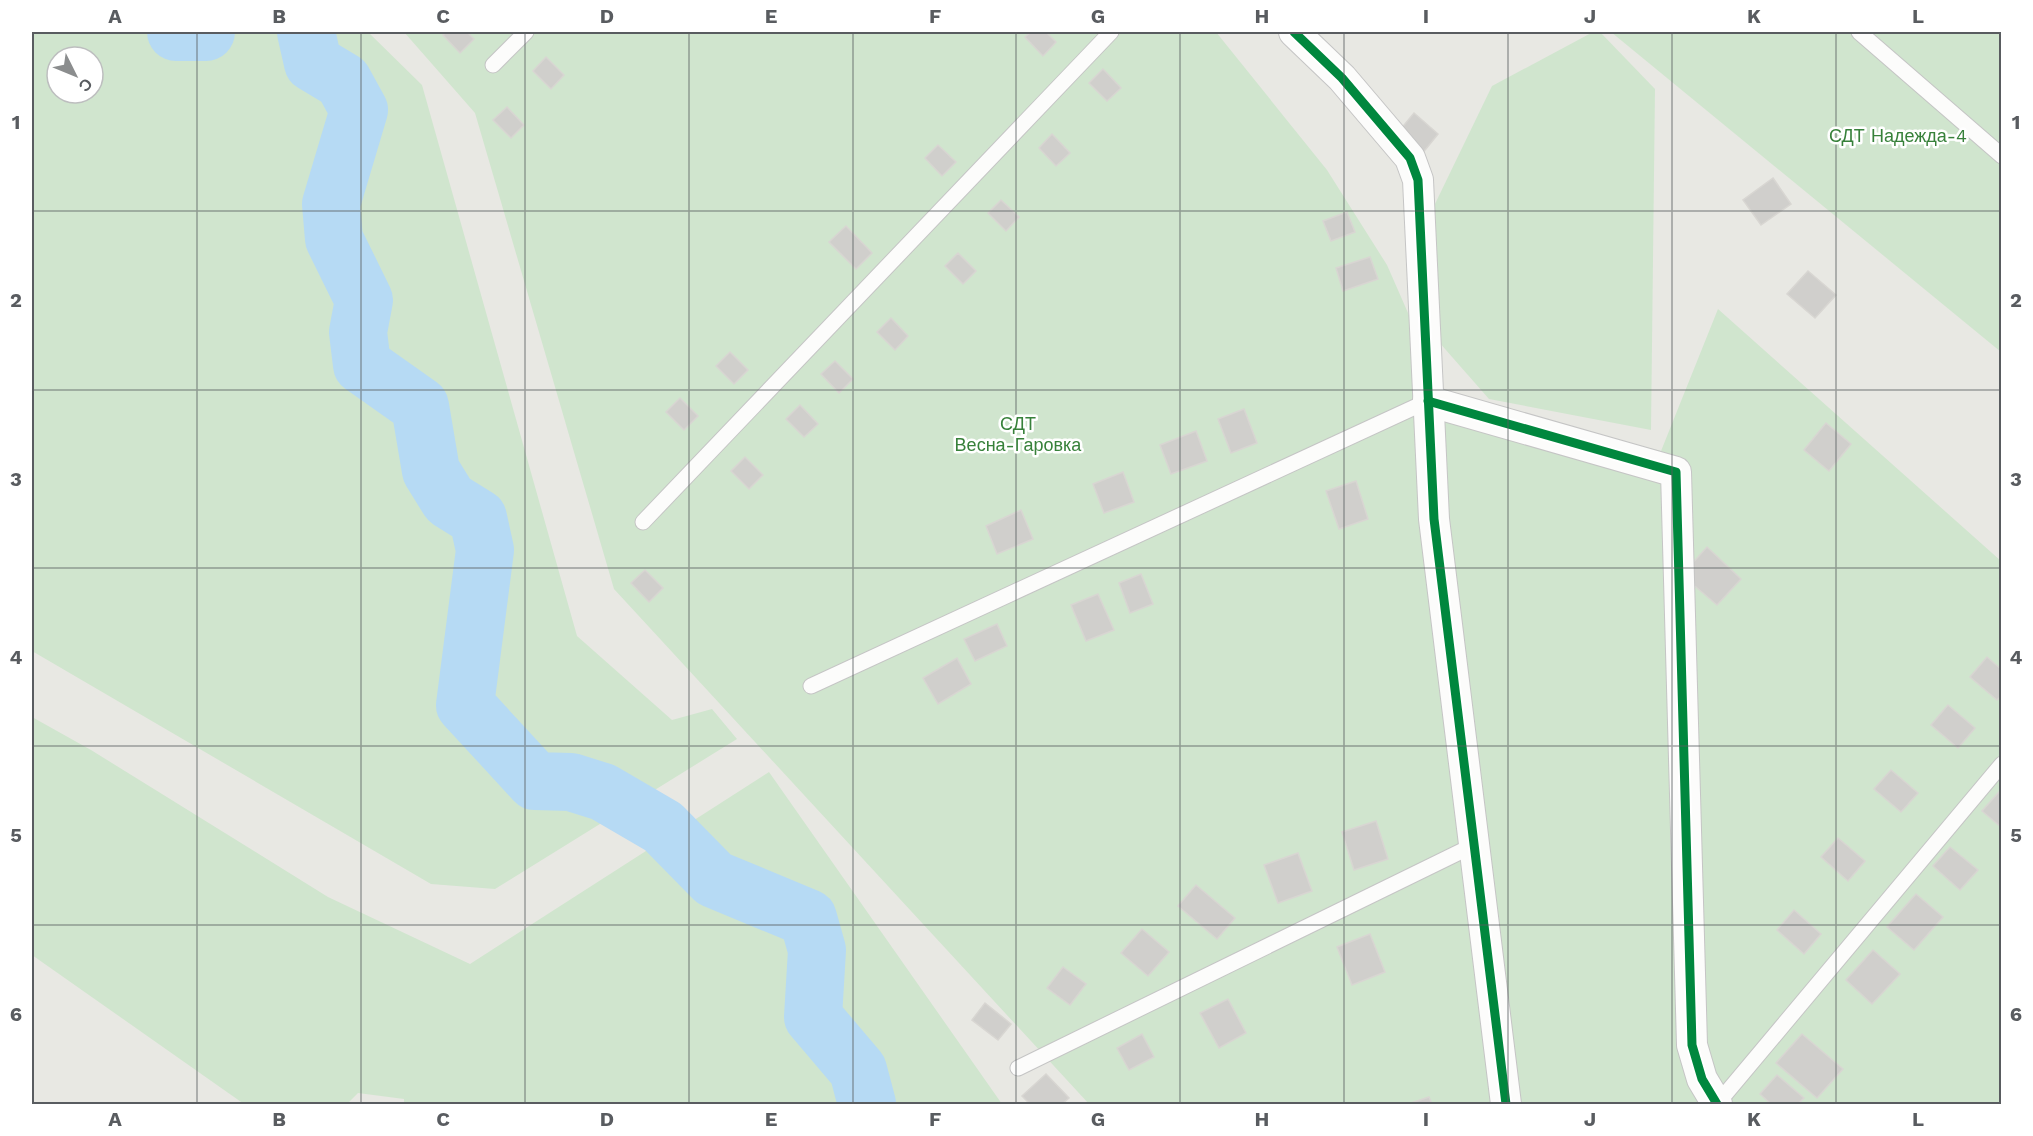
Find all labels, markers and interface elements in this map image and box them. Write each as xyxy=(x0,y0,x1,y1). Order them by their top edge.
text: A xyxy=(108,4,122,28)
text: B xyxy=(272,4,286,28)
text: C xyxy=(436,4,450,28)
text: D xyxy=(600,4,614,28)
text: E xyxy=(765,4,777,28)
text: F xyxy=(929,4,941,28)
text: G xyxy=(1091,4,1105,28)
text: H xyxy=(1255,4,1269,28)
text: I xyxy=(1423,4,1429,28)
text: J xyxy=(1584,4,1596,28)
text: K xyxy=(1747,4,1761,28)
text: L xyxy=(1912,4,1924,28)
north arrow xyxy=(45,45,105,105)
text: С xyxy=(74,74,96,96)
text: 1 xyxy=(12,110,20,134)
text: 1 xyxy=(2012,110,2020,134)
park label: СДТ Надежда-4 xyxy=(1829,125,1967,146)
text: 2 xyxy=(10,288,22,312)
text: 2 xyxy=(2010,288,2022,312)
park label: СДТ Весна-Гаровка xyxy=(955,413,1082,455)
text: 3 xyxy=(10,467,22,491)
text: 3 xyxy=(2010,467,2022,491)
text: 4 xyxy=(10,645,23,669)
text: 4 xyxy=(2010,645,2023,669)
text: 5 xyxy=(10,823,22,847)
text: 5 xyxy=(2010,823,2022,847)
text: 6 xyxy=(10,1002,22,1026)
text: 6 xyxy=(2010,1002,2022,1026)
text: A xyxy=(108,1107,122,1131)
text: B xyxy=(272,1107,286,1131)
text: C xyxy=(436,1107,450,1131)
text: D xyxy=(600,1107,614,1131)
text: E xyxy=(765,1107,777,1131)
text: F xyxy=(929,1107,941,1131)
text: G xyxy=(1091,1107,1105,1131)
text: H xyxy=(1255,1107,1269,1131)
text: I xyxy=(1423,1107,1429,1131)
text: J xyxy=(1584,1107,1596,1131)
text: K xyxy=(1747,1107,1761,1131)
text: L xyxy=(1912,1107,1924,1131)

